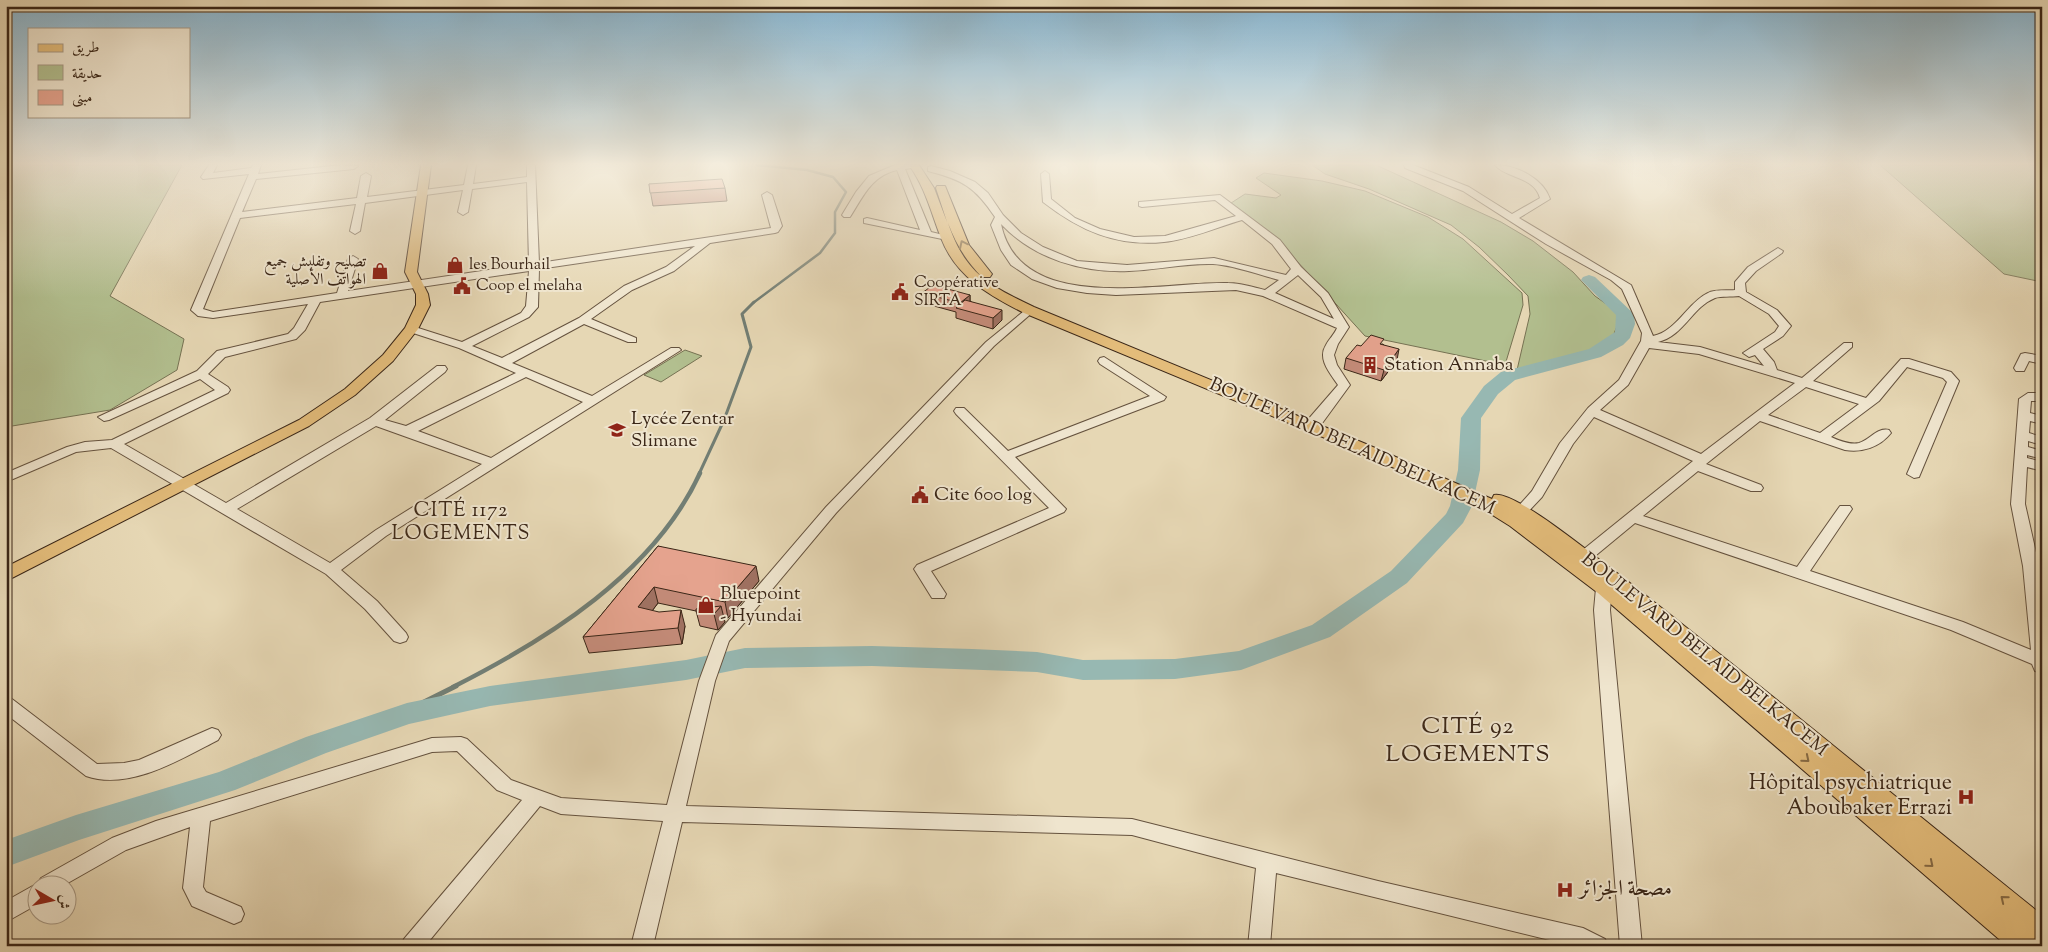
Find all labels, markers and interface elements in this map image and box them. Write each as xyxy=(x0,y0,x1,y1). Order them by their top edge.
legend xyxy=(28,28,190,118)
text: طريق xyxy=(72,38,99,59)
text: حديقة xyxy=(72,64,102,85)
text: مبنى xyxy=(72,88,92,109)
one-way arrow xyxy=(959,240,969,249)
place label: تصليح وتفليش جميع الهواتف الأصلية xyxy=(264,251,367,292)
place label: les Bourhail xyxy=(469,254,551,277)
shop icon: les Bourhail xyxy=(445,255,465,275)
shop icon: تصليح وتفليش جميع الهواتف الأصلية xyxy=(370,261,390,281)
place label: Coopérative SIRTA xyxy=(914,272,999,313)
place label: Coop el melaha xyxy=(476,275,583,298)
public building icon: Coop el melaha xyxy=(452,276,472,296)
public building icon: Coopérative SIRTA xyxy=(890,282,910,302)
place label: Station Annaba xyxy=(1384,352,1514,379)
building icon: Station Annaba xyxy=(1360,355,1380,375)
street label: BOULEVARD BELAID BELKACEM xyxy=(1205,372,1500,523)
place label: Lycée Zentar Slimane xyxy=(631,406,734,455)
school or university icon: Lycée Zentar Slimane xyxy=(607,420,627,440)
place label: Cite 600 log xyxy=(934,482,1032,509)
public building icon: Cite 600 log xyxy=(910,485,930,505)
district label: CITÉ 1172 LOGEMENTS xyxy=(392,496,530,549)
street label: BOULEVARD BELAID BELKACEM xyxy=(1575,547,1834,764)
place label: Bluepoint - Hyundai xyxy=(720,581,802,630)
shop icon: Bluepoint - Hyundai xyxy=(696,595,716,615)
district label: CITÉ 92 LOGEMENTS xyxy=(1386,710,1550,772)
one-way arrow xyxy=(1800,753,1809,762)
place label: Hôpital psychiatrique Aboubaker Errazi xyxy=(1749,768,1952,825)
hospital icon: Hôpital psychiatrique Aboubaker Errazi xyxy=(1956,787,1976,807)
one-way arrow xyxy=(1924,858,1933,867)
north arrow xyxy=(28,874,78,924)
place label: مصحة الجزائر xyxy=(1577,874,1672,906)
hospital icon: مصحة الجزائر xyxy=(1555,880,1575,900)
text: ش xyxy=(52,893,74,910)
one-way arrow xyxy=(2001,896,2010,905)

